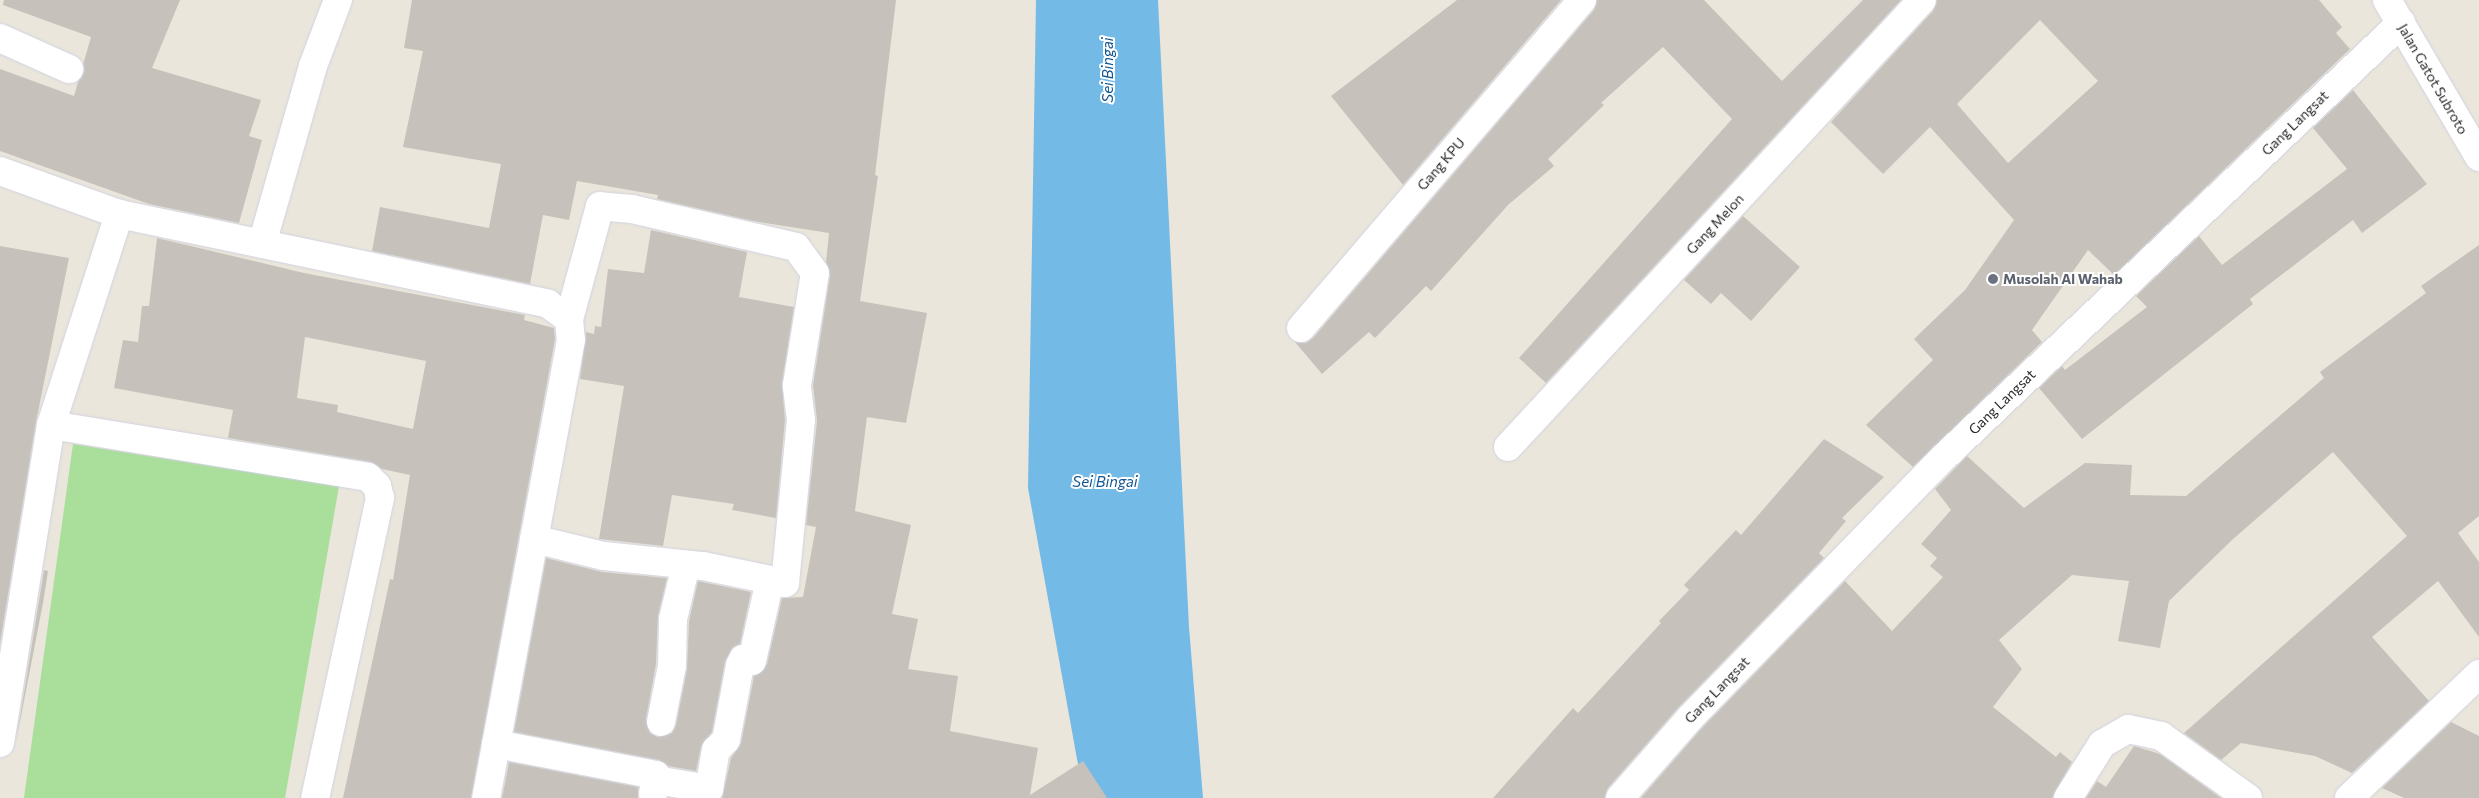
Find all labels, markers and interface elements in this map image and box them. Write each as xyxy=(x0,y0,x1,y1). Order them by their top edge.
street label: Jalan Gatot Subroto xyxy=(2395,21,2471,137)
water label: Sei Bingai xyxy=(1099,37,1117,103)
street label: Gang Langsat xyxy=(2258,87,2332,159)
street label: Gang KPU xyxy=(1414,134,1468,194)
street label: Gang Melon xyxy=(1683,190,1747,258)
place label: Musolah Al Wahab xyxy=(2003,271,2123,287)
marker: Musolah Al Wahab xyxy=(1987,273,1999,285)
street label: Gang Langsat xyxy=(1965,366,2039,438)
water label: Sei Bingai xyxy=(1072,473,1138,491)
street label: Gang Langsat xyxy=(1681,653,1753,727)

